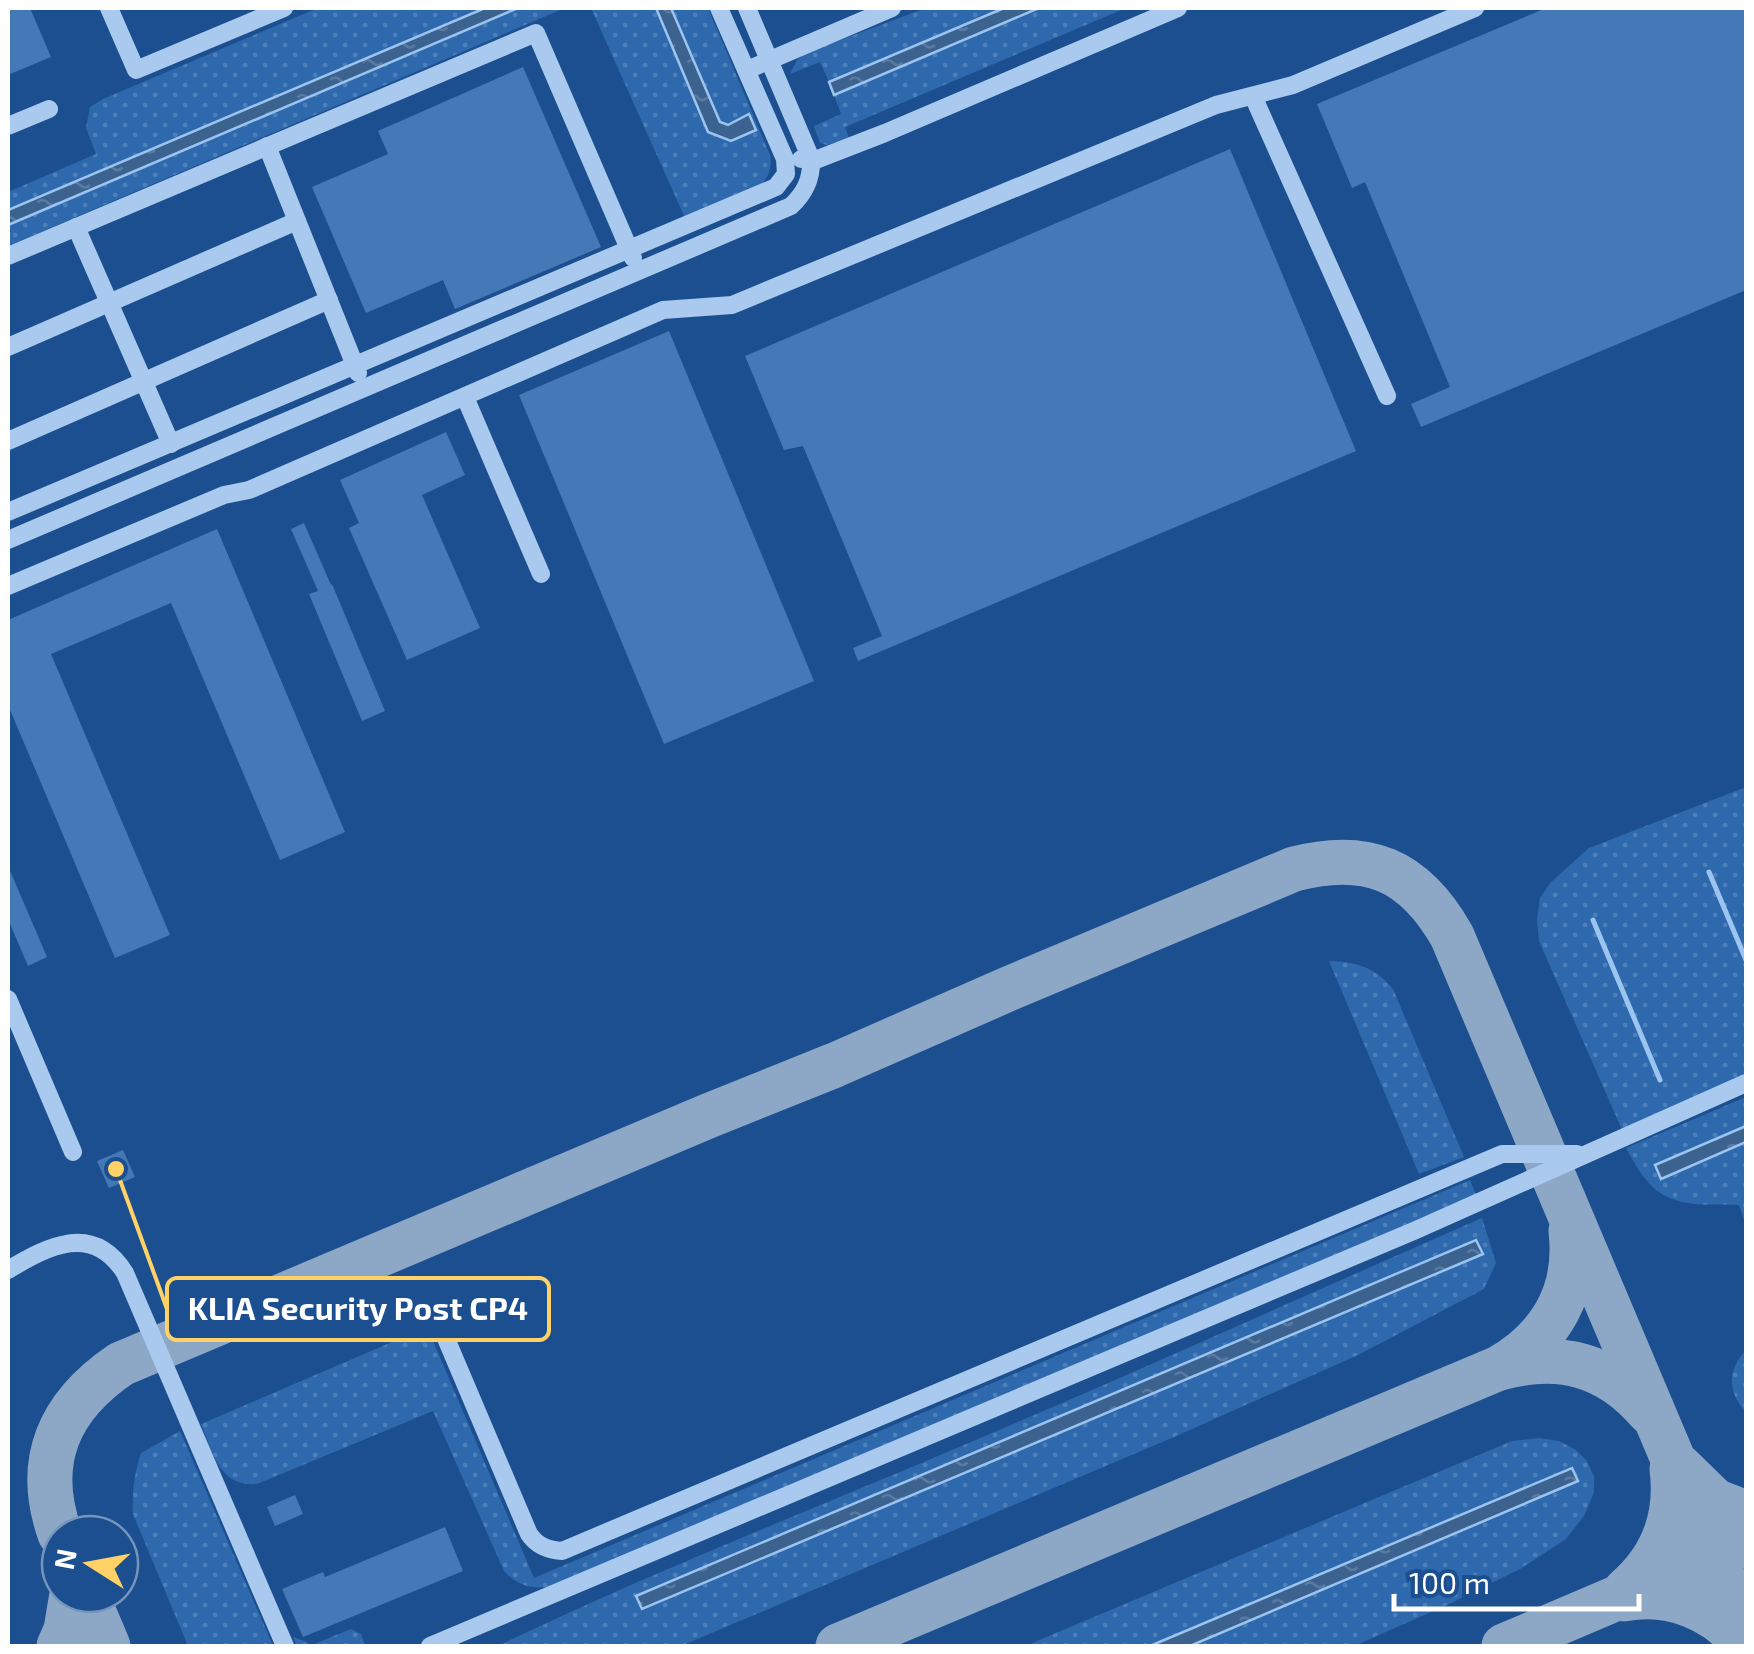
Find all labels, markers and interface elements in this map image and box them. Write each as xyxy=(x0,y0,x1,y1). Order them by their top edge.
callout: KLIA Security Post CP4 xyxy=(167,1278,549,1340)
text: KLIA Security Post CP4 xyxy=(188,1288,528,1327)
north arrow xyxy=(40,1514,140,1614)
text: N xyxy=(46,1546,83,1572)
scale bar xyxy=(1394,1549,1639,1611)
text: 100 m xyxy=(1409,1564,1490,1600)

